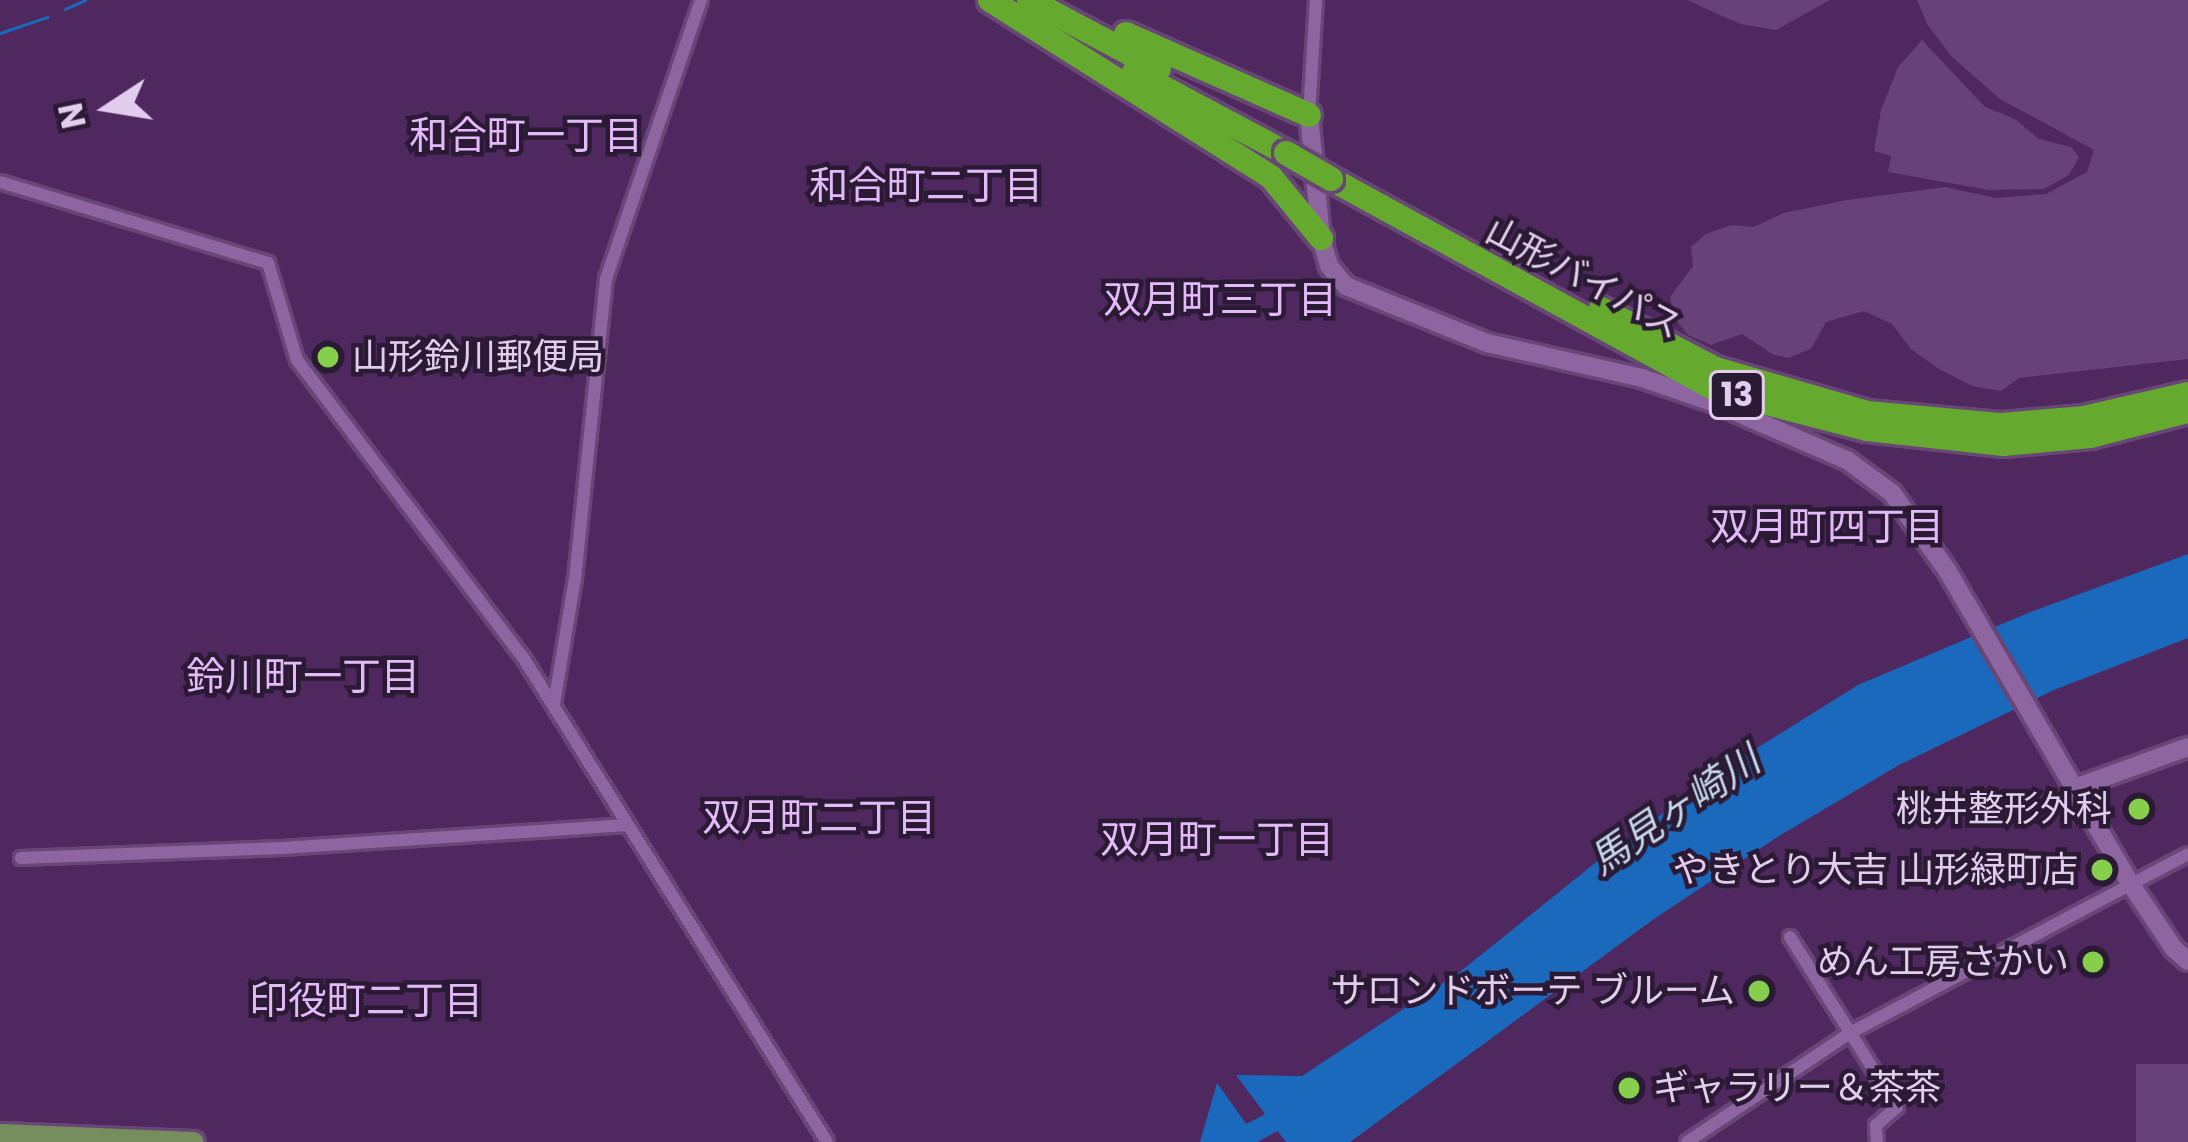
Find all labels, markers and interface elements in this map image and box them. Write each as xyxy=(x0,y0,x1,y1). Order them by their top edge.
north arrow xyxy=(48,48,168,168)
text: N xyxy=(47,99,98,133)
district label: 和合町一丁目 xyxy=(409,113,643,159)
district label: 和合町二丁目 xyxy=(809,163,1043,209)
street label: 山形バイパス xyxy=(1479,208,1689,348)
district label: 双月町三丁目 xyxy=(1103,277,1337,323)
place label: 山形鈴川郵便局 xyxy=(352,335,604,379)
marker: 山形鈴川郵便局 xyxy=(315,344,341,370)
road number: 13 xyxy=(1707,368,1767,422)
district label: 双月町四丁目 xyxy=(1710,504,1944,550)
district label: 鈴川町一丁目 xyxy=(186,654,420,700)
water label: 馬見ヶ崎川 xyxy=(1581,737,1769,885)
place label: 桃井整形外科 xyxy=(1896,787,2112,831)
marker: 桃井整形外科 xyxy=(2123,793,2155,825)
district label: 双月町二丁目 xyxy=(702,795,936,841)
district label: 双月町一丁目 xyxy=(1100,817,1334,863)
place label: やきとり大吉 山形緑町店 xyxy=(1672,848,2078,892)
marker: やきとり大吉 山形緑町店 xyxy=(2089,857,2115,883)
place label: めん工房さかい xyxy=(1817,940,2069,984)
marker: めん工房さかい xyxy=(2080,949,2106,975)
place label: サロンドボーテ ブルーム xyxy=(1329,969,1735,1013)
district label: 印役町二丁目 xyxy=(249,978,483,1024)
marker: サロンドボーテ ブルーム xyxy=(1746,978,1772,1004)
place label: ギャラリー＆茶茶 xyxy=(1653,1066,1941,1110)
marker: ギャラリー＆茶茶 xyxy=(1616,1075,1642,1101)

